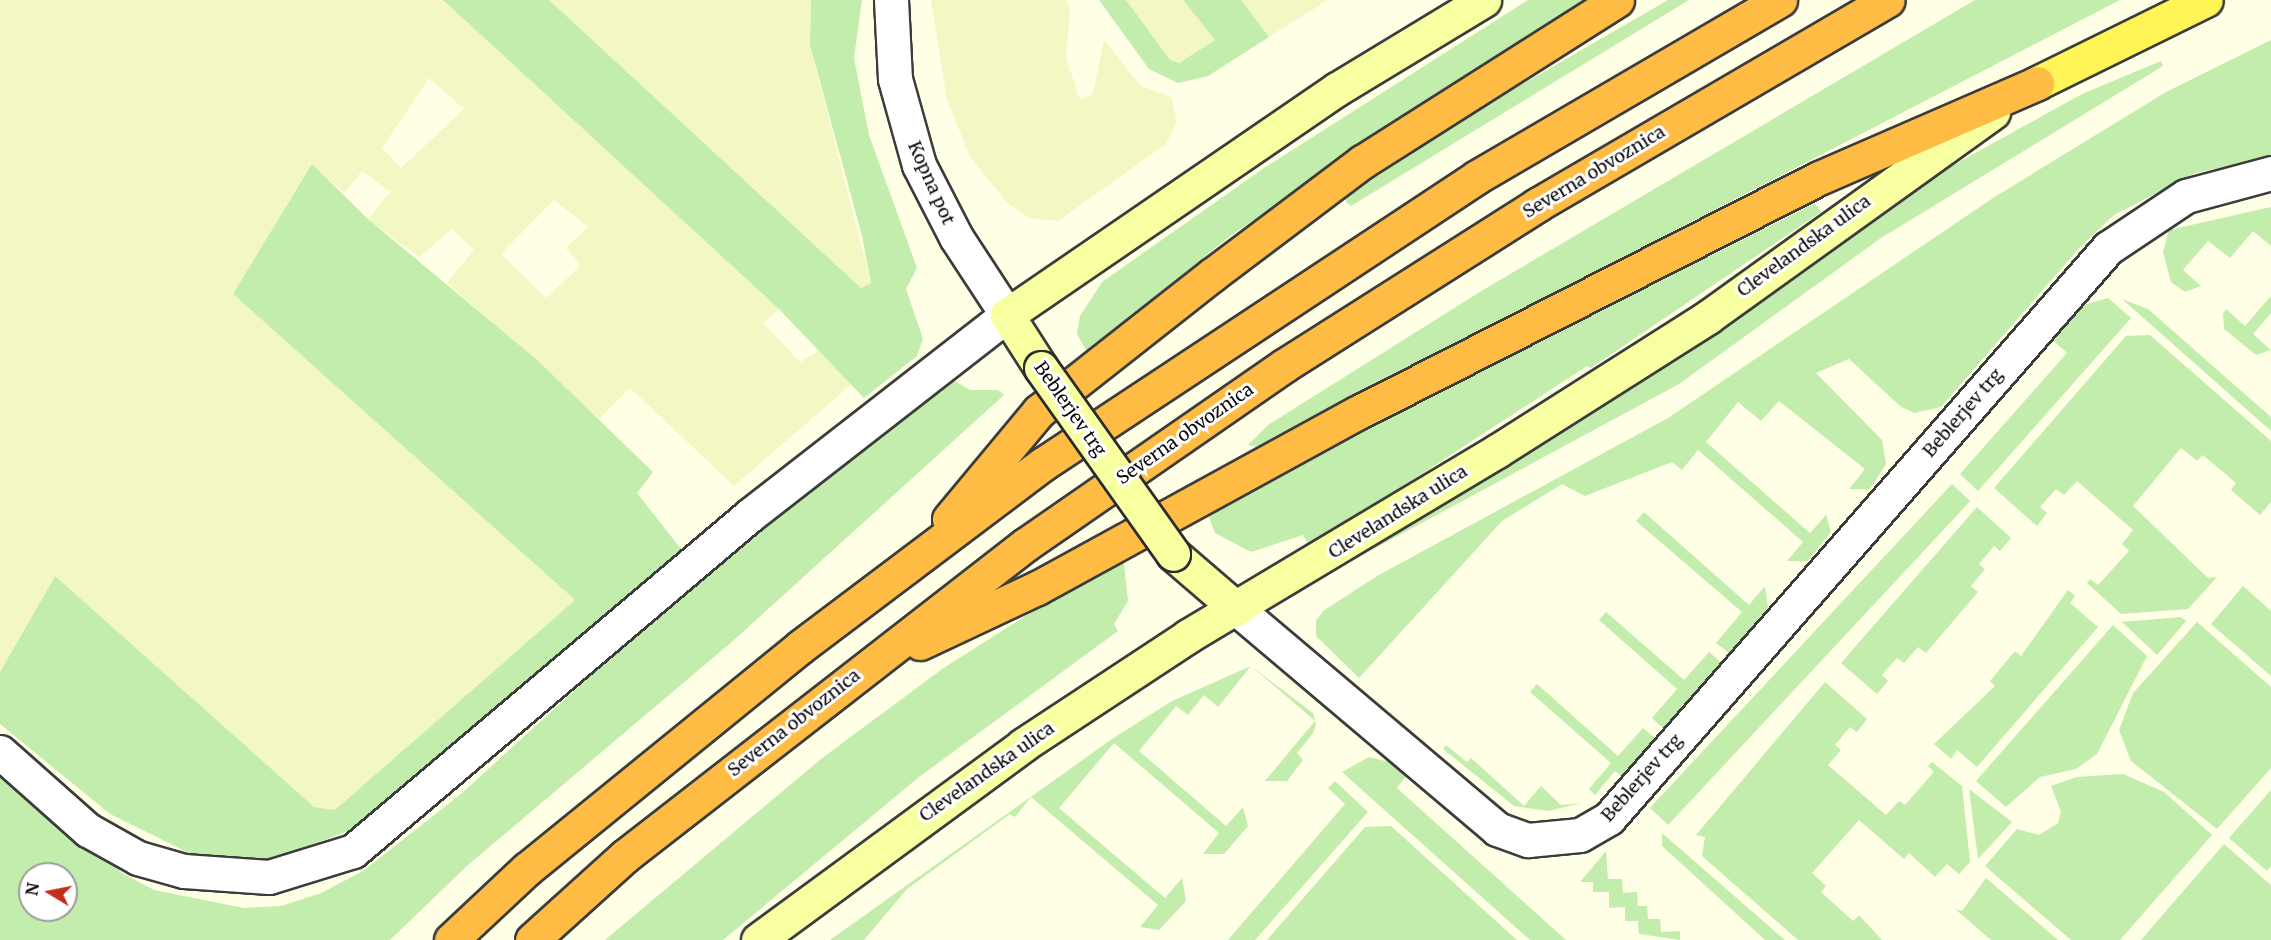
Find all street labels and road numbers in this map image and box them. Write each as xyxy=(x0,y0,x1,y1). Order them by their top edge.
street label: Severna obvoznica xyxy=(1519,121,1669,223)
street label: Kopna pot xyxy=(903,138,959,228)
street label: Clevelandska ulica xyxy=(1733,190,1875,302)
street label: Beblerjev trg xyxy=(1029,357,1111,461)
street label: Beblerjev trg xyxy=(1919,364,2007,462)
street label: Severna obvoznica xyxy=(1113,379,1257,489)
street label: Clevelandska ulica xyxy=(1325,461,1471,563)
street label: Severna obvoznica xyxy=(724,665,864,781)
street label: Clevelandska ulica xyxy=(915,717,1059,827)
street label: Beblerjev trg xyxy=(1597,730,1687,826)

